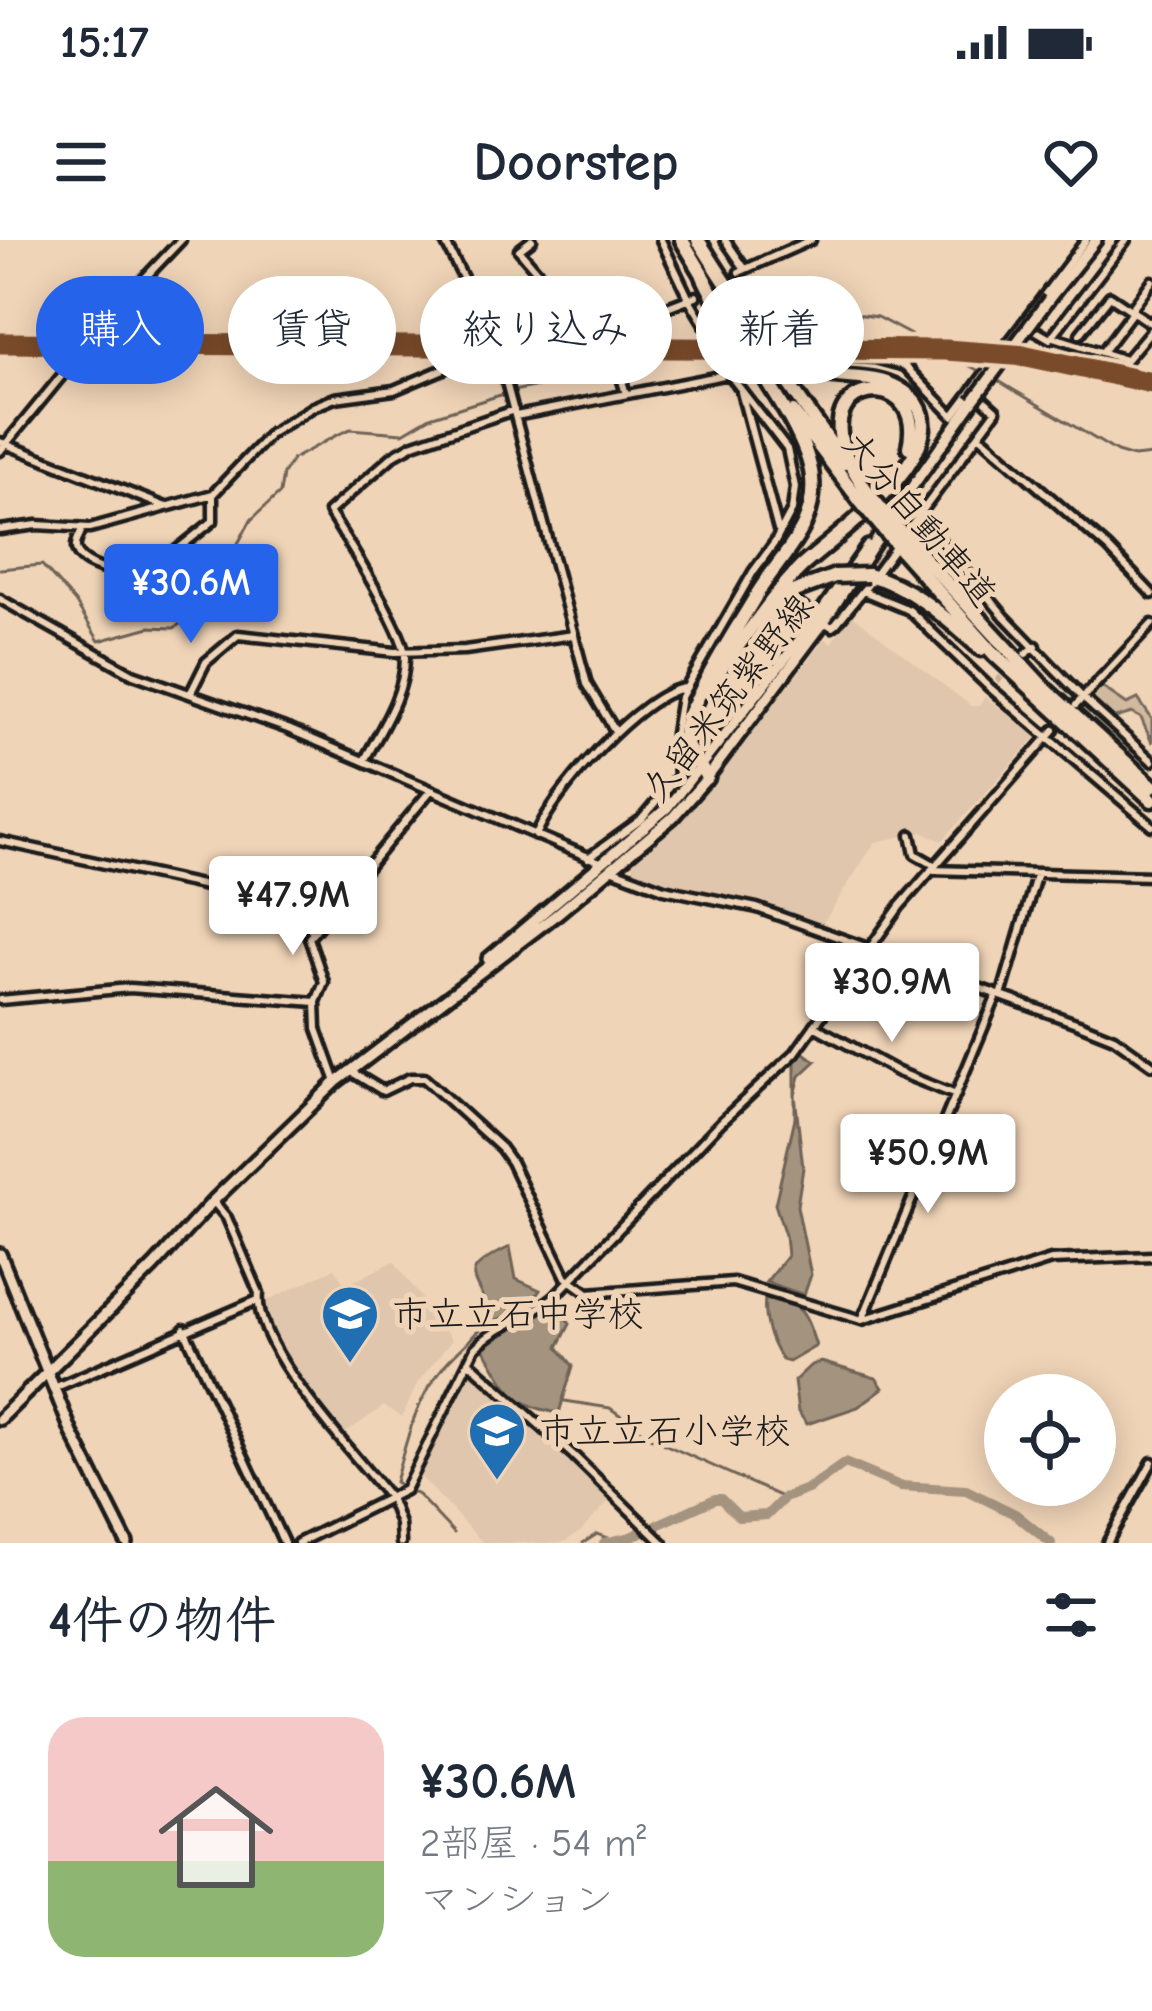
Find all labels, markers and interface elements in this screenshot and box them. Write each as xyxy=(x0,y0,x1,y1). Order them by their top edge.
text: 15:17 xyxy=(60,16,149,68)
icon: menu xyxy=(48,129,114,195)
icon: heart xyxy=(1038,129,1104,195)
text: Doorstep xyxy=(473,131,679,194)
chip: 購入 xyxy=(36,276,204,384)
chip: 賃貸 xyxy=(228,276,396,384)
chip: 絞り込み xyxy=(420,276,672,384)
chip: 新着 xyxy=(696,276,864,384)
street label: 大分自動車道 xyxy=(834,423,1004,615)
pin: ¥30.6M xyxy=(93,544,289,646)
text: ¥30.6M xyxy=(131,560,251,605)
street label: 久留米筑紫野線 xyxy=(634,586,822,810)
pin: ¥47.9M xyxy=(195,856,391,958)
text: ¥47.9M xyxy=(236,872,350,917)
pin: ¥30.9M xyxy=(794,943,990,1045)
text: ¥30.9M xyxy=(832,959,952,1004)
pin: ¥50.9M xyxy=(830,1114,1026,1216)
text: ¥50.9M xyxy=(867,1130,989,1175)
school or university icon: 市立立石中学校 xyxy=(319,1283,381,1365)
place label: 市立立石中学校 xyxy=(392,1294,644,1335)
map controls xyxy=(984,1374,1116,1506)
button: locate xyxy=(984,1374,1116,1506)
school or university icon: 市立立石小学校 xyxy=(466,1400,528,1482)
place label: 市立立石小学校 xyxy=(539,1411,791,1452)
icon: filters xyxy=(1038,1582,1104,1648)
text: 4件の物件 xyxy=(48,1591,276,1650)
text: ¥30.6M xyxy=(420,1752,576,1811)
icon: home xyxy=(144,1765,288,1909)
text: 2部屋 · 54 m² xyxy=(420,1821,646,1866)
text: マンション xyxy=(420,1877,613,1922)

